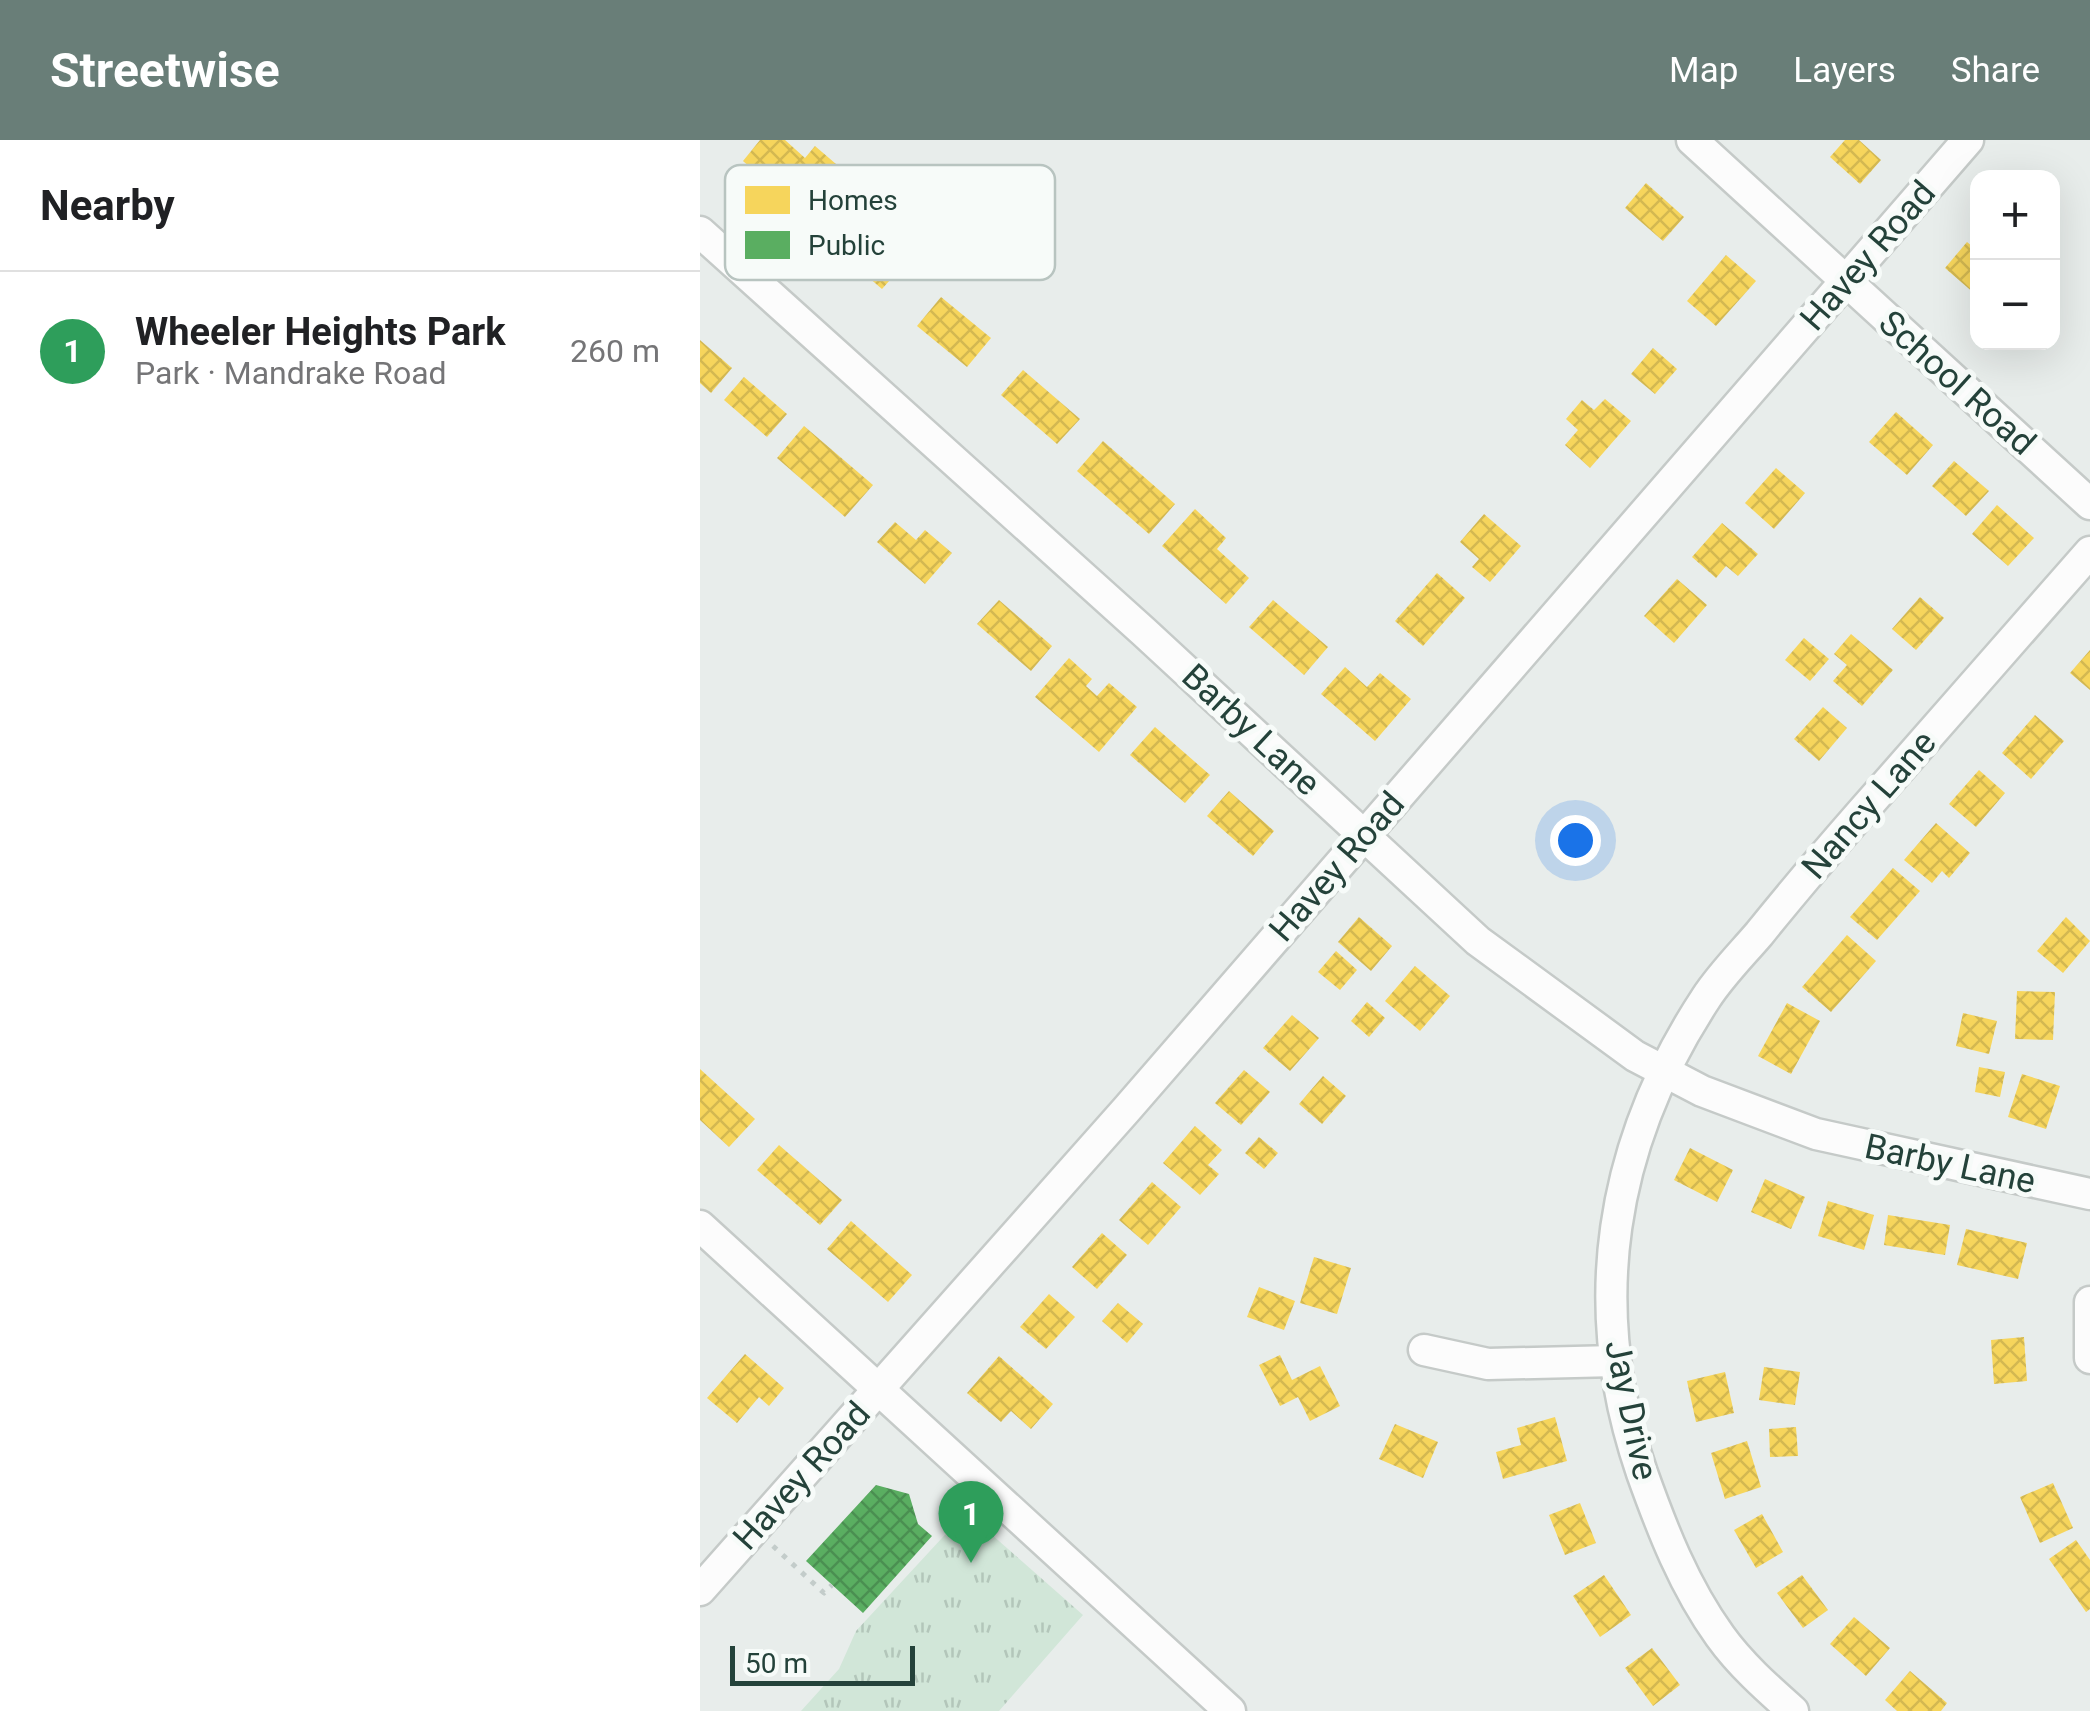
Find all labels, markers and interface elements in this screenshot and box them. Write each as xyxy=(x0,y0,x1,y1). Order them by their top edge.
text: Streetwise xyxy=(50,42,280,99)
text: Map xyxy=(1669,50,1738,91)
text: Layers xyxy=(1793,50,1896,91)
text: Share xyxy=(1951,50,2040,91)
legend xyxy=(725,165,1055,280)
map controls xyxy=(1970,170,2060,350)
button: + xyxy=(1970,170,2060,260)
street label: Havey Road xyxy=(1792,173,1944,339)
text: Nearby xyxy=(40,181,175,230)
text: Homes xyxy=(808,184,898,217)
text: Public xyxy=(808,229,885,262)
button: − xyxy=(1970,260,2060,350)
street label: School Road xyxy=(1871,302,2043,464)
text: Wheeler Heights Park xyxy=(135,310,506,354)
text: 1 xyxy=(63,332,82,370)
text: 260 m xyxy=(570,332,660,370)
text: Park · Mandrake Road xyxy=(135,354,447,392)
street label: Barby Lane xyxy=(1174,656,1328,804)
street label: Nancy Lane xyxy=(1794,723,1944,887)
street label: Havey Road xyxy=(1261,784,1413,950)
your location xyxy=(1550,815,1601,866)
street label: Barby Lane xyxy=(1861,1126,2039,1202)
street label: Jay Drive xyxy=(1596,1336,1666,1484)
street label: Havey Road xyxy=(725,1394,879,1558)
pin: 1 xyxy=(938,1480,1004,1563)
scale bar xyxy=(730,1641,915,1686)
text: 50 m xyxy=(745,1647,808,1680)

